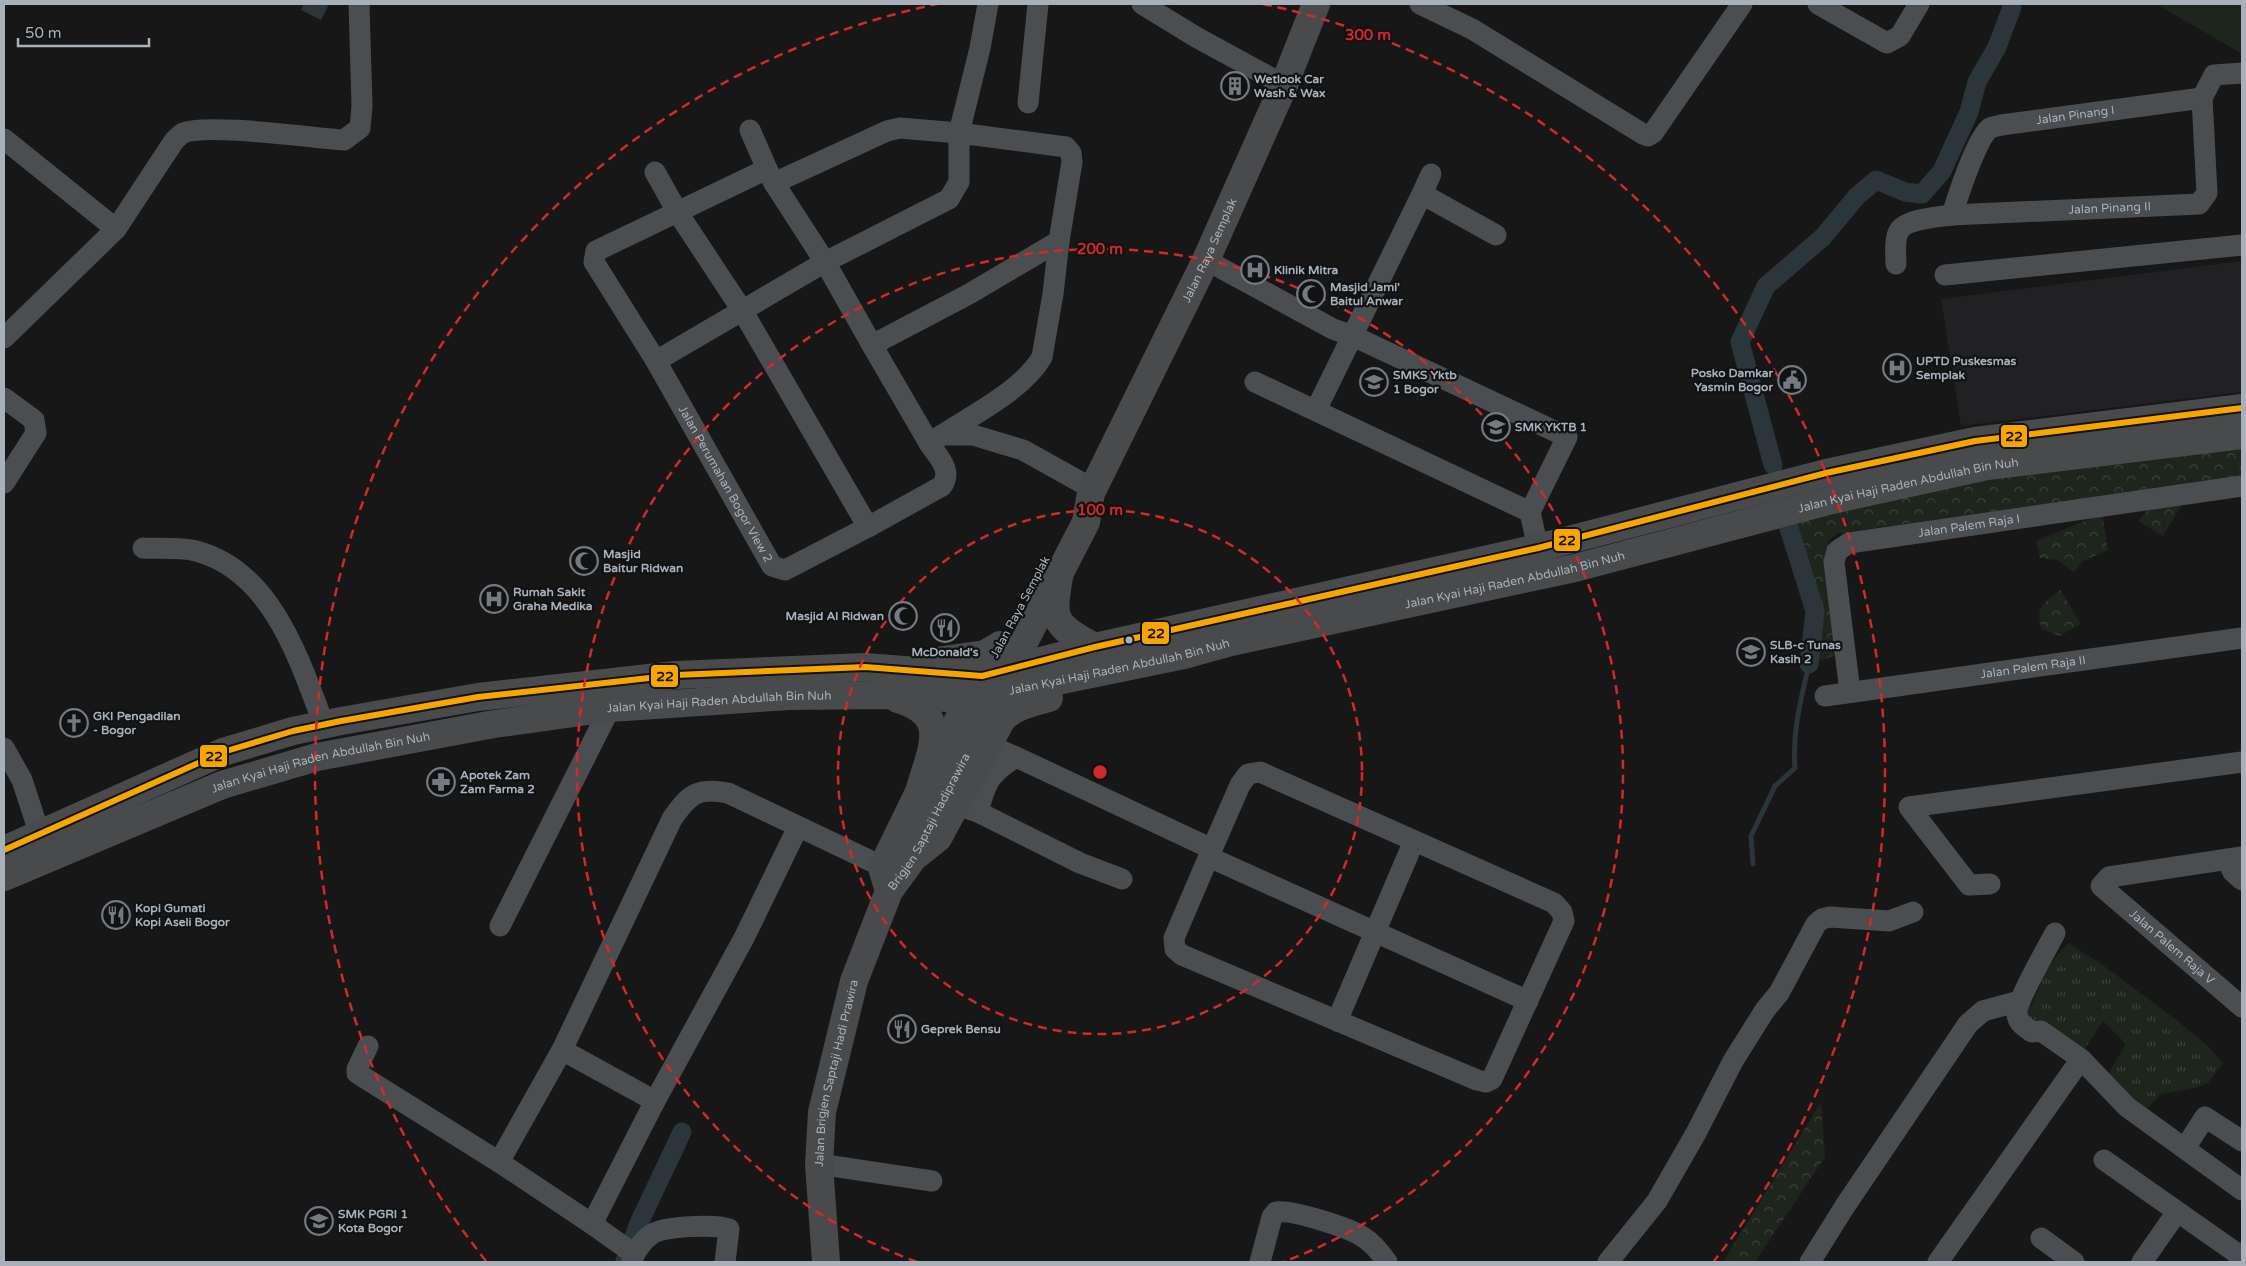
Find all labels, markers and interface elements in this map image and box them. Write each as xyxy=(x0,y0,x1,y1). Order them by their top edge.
scale bar xyxy=(18,15,149,47)
text: 50 m xyxy=(25,24,62,42)
text: 300 m xyxy=(1345,26,1391,44)
building icon: Wetlook Car Wash & Wax xyxy=(1220,71,1250,101)
place label: Wetlook Car Wash & Wax xyxy=(1254,72,1326,100)
street label: Jalan Pinang I xyxy=(2035,103,2115,127)
street label: Jalan Raya Semplak xyxy=(1179,196,1240,305)
street label: Jalan Pinang II xyxy=(2068,199,2151,217)
text: 200 m xyxy=(1077,240,1123,258)
hospital icon: Klinik Mitra xyxy=(1240,255,1270,285)
place label: Klinik Mitra xyxy=(1274,263,1339,277)
mosque icon: Masjid Jami' Baitul Anwar xyxy=(1296,279,1326,309)
place label: Masjid Jami' Baitul Anwar xyxy=(1330,280,1403,308)
hospital icon: UPTD Puskesmas Semplak xyxy=(1882,353,1912,383)
place label: UPTD Puskesmas Semplak xyxy=(1916,354,2016,383)
public building icon: Posko Damkar Yasmin Bogor xyxy=(1777,365,1807,395)
place label: Posko Damkar Yasmin Bogor xyxy=(1691,366,1773,395)
school or university icon: SMKS Yktb 1 Bogor xyxy=(1359,367,1389,397)
place label: SMKS Yktb 1 Bogor xyxy=(1393,368,1457,397)
street label: Jalan Perumahan Bogor View 2 xyxy=(676,403,775,565)
school or university icon: SMK YKTB 1 xyxy=(1481,412,1511,442)
place label: SMK YKTB 1 xyxy=(1515,420,1587,434)
line badge: 22 xyxy=(2000,424,2028,448)
text: 22 xyxy=(2005,428,2023,445)
street label: Jalan Kyai Haji Raden Abdullah Bin Nuh xyxy=(1796,455,2019,516)
text: 100 m xyxy=(1077,501,1123,519)
street label: Jalan Palem Raja I xyxy=(1917,511,2021,540)
line badge: 22 xyxy=(1553,528,1581,552)
text: 22 xyxy=(1558,532,1576,549)
mosque icon: Masjid Baitur Ridwan xyxy=(569,546,599,576)
place label: Masjid Baitur Ridwan xyxy=(603,547,683,575)
street label: Jalan Kyai Haji Raden Abdullah Bin Nuh xyxy=(1403,548,1626,611)
street label: Jalan Raya Semplak xyxy=(987,553,1053,660)
hospital icon: Rumah Sakit Graha Medika xyxy=(479,584,509,614)
place label: Rumah Sakit Graha Medika xyxy=(513,585,593,613)
mosque icon: Masjid Al Ridwan xyxy=(888,601,918,631)
place label: Masjid Al Ridwan xyxy=(786,609,884,624)
restaurant icon: McDonald's xyxy=(930,613,960,643)
line badge: 22 xyxy=(1141,621,1170,645)
text: 22 xyxy=(1147,625,1165,642)
unlabelled marker xyxy=(1124,635,1134,645)
street label: Jalan Kyai Haji Raden Abdullah Bin Nuh xyxy=(1008,636,1231,698)
school or university icon: SLB-c Tunas Kasih 2 xyxy=(1736,637,1766,667)
place label: SLB-c Tunas Kasih 2 xyxy=(1770,638,1841,666)
place label: McDonald's xyxy=(912,645,979,659)
street label: Jalan Palem Raja II xyxy=(1980,653,2086,681)
line badge: 22 xyxy=(650,664,679,688)
text: 22 xyxy=(656,668,674,685)
street label: Jalan Kyai Haji Raden Abdullah Bin Nuh xyxy=(606,689,831,715)
church icon: GKI Pengadilan - Bogor xyxy=(59,708,89,738)
place label: GKI Pengadilan - Bogor xyxy=(93,709,181,738)
street label: Jalan Kyai Haji Raden Abdullah Bin Nuh xyxy=(209,729,431,796)
line badge: 22 xyxy=(199,744,228,768)
text: 22 xyxy=(205,748,223,765)
street label: Brigjen Saptaji Hadiprawira xyxy=(885,751,973,893)
centre of rings xyxy=(1091,763,1109,781)
pharmacy icon: Apotek Zam Zam Farma 2 xyxy=(426,767,456,797)
place label: Apotek Zam Zam Farma 2 xyxy=(460,768,535,796)
restaurant icon: Kopi Gumati Kopi Aseli Bogor xyxy=(101,900,131,930)
place label: Kopi Gumati Kopi Aseli Bogor xyxy=(135,901,230,930)
street label: Jalan Palem Raja V xyxy=(2127,907,2218,988)
street label: Jalan Brigjen Saptaji Hadi Prawira xyxy=(812,978,861,1167)
restaurant icon: Geprek Bensu xyxy=(887,1014,917,1044)
place label: Geprek Bensu xyxy=(921,1022,1001,1037)
school or university icon: SMK PGRI 1 Kota Bogor xyxy=(304,1206,334,1236)
place label: SMK PGRI 1 Kota Bogor xyxy=(338,1207,408,1236)

